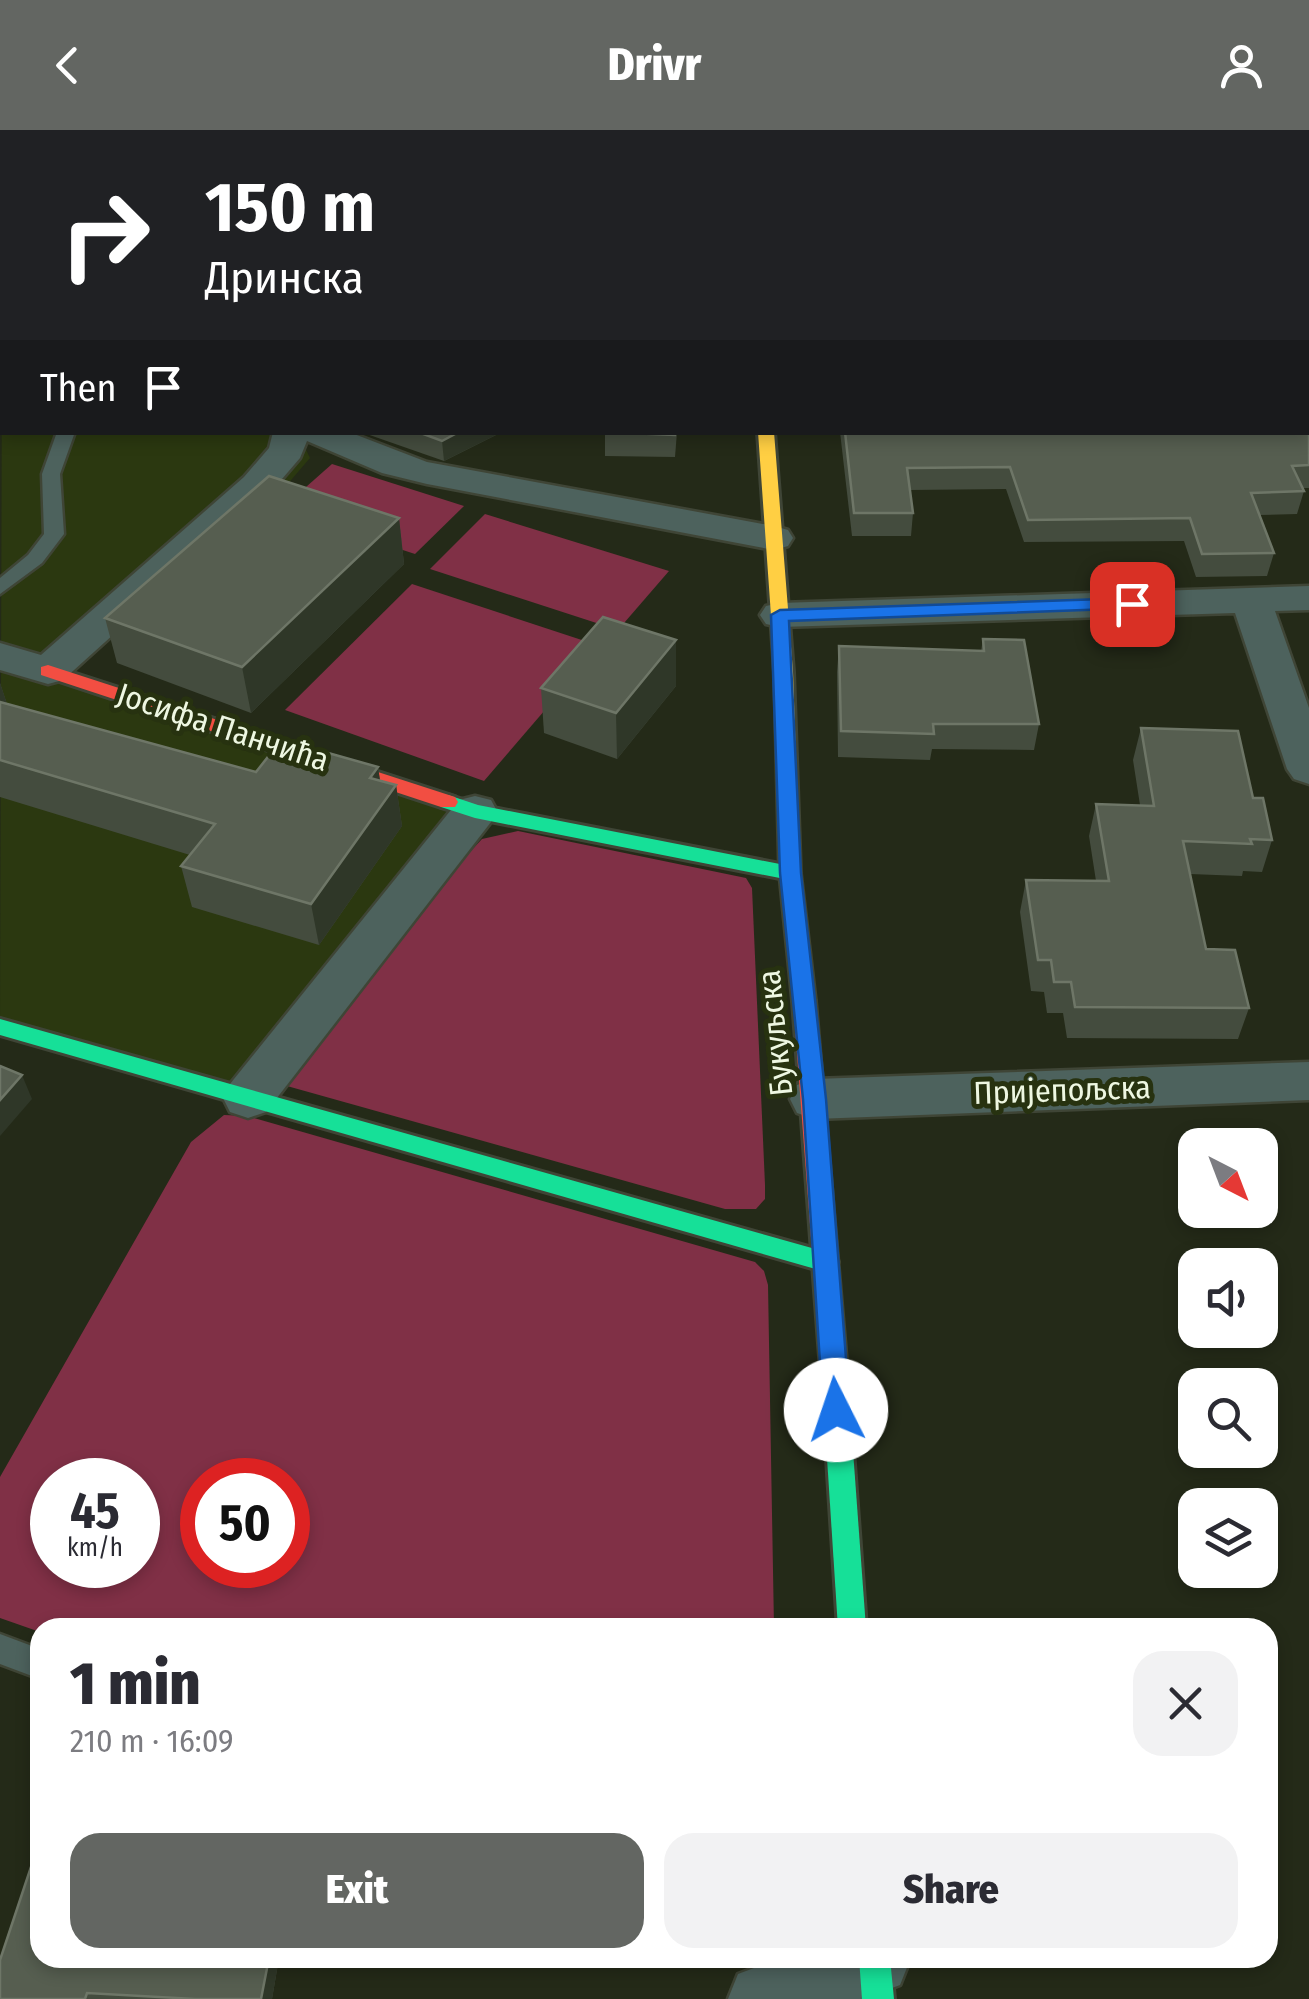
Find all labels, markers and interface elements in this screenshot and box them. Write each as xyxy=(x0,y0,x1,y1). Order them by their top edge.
icon: back xyxy=(40,38,95,93)
text: Drivr xyxy=(608,38,701,92)
icon: person xyxy=(1214,38,1269,93)
text: 150 m xyxy=(205,166,375,250)
icon: right xyxy=(40,170,170,300)
text: Дринска xyxy=(205,251,364,305)
icon: arrive xyxy=(136,360,191,415)
text: Then xyxy=(40,365,116,411)
pin xyxy=(1090,562,1175,647)
icon: arrive xyxy=(1105,577,1160,632)
street label: Јосифа Панчића xyxy=(112,675,334,779)
street label: Букуљска xyxy=(749,968,801,1098)
street label: Пријепољска xyxy=(973,1068,1151,1112)
north arrow xyxy=(1178,1128,1278,1228)
map controls xyxy=(1178,1128,1278,1588)
button: sound xyxy=(1178,1248,1278,1348)
position arrow xyxy=(784,1358,888,1462)
button: search xyxy=(1178,1368,1278,1468)
speed limit sign: 50 xyxy=(180,1458,310,1588)
text: 45 xyxy=(70,1481,120,1541)
button: layers xyxy=(1178,1488,1278,1588)
text: km/h xyxy=(67,1533,123,1563)
text: 1 min xyxy=(70,1648,201,1720)
button: close xyxy=(1133,1651,1238,1756)
text: 210 m · 16:09 xyxy=(70,1722,234,1760)
button: Exit xyxy=(70,1833,644,1948)
button: Share xyxy=(664,1833,1238,1948)

